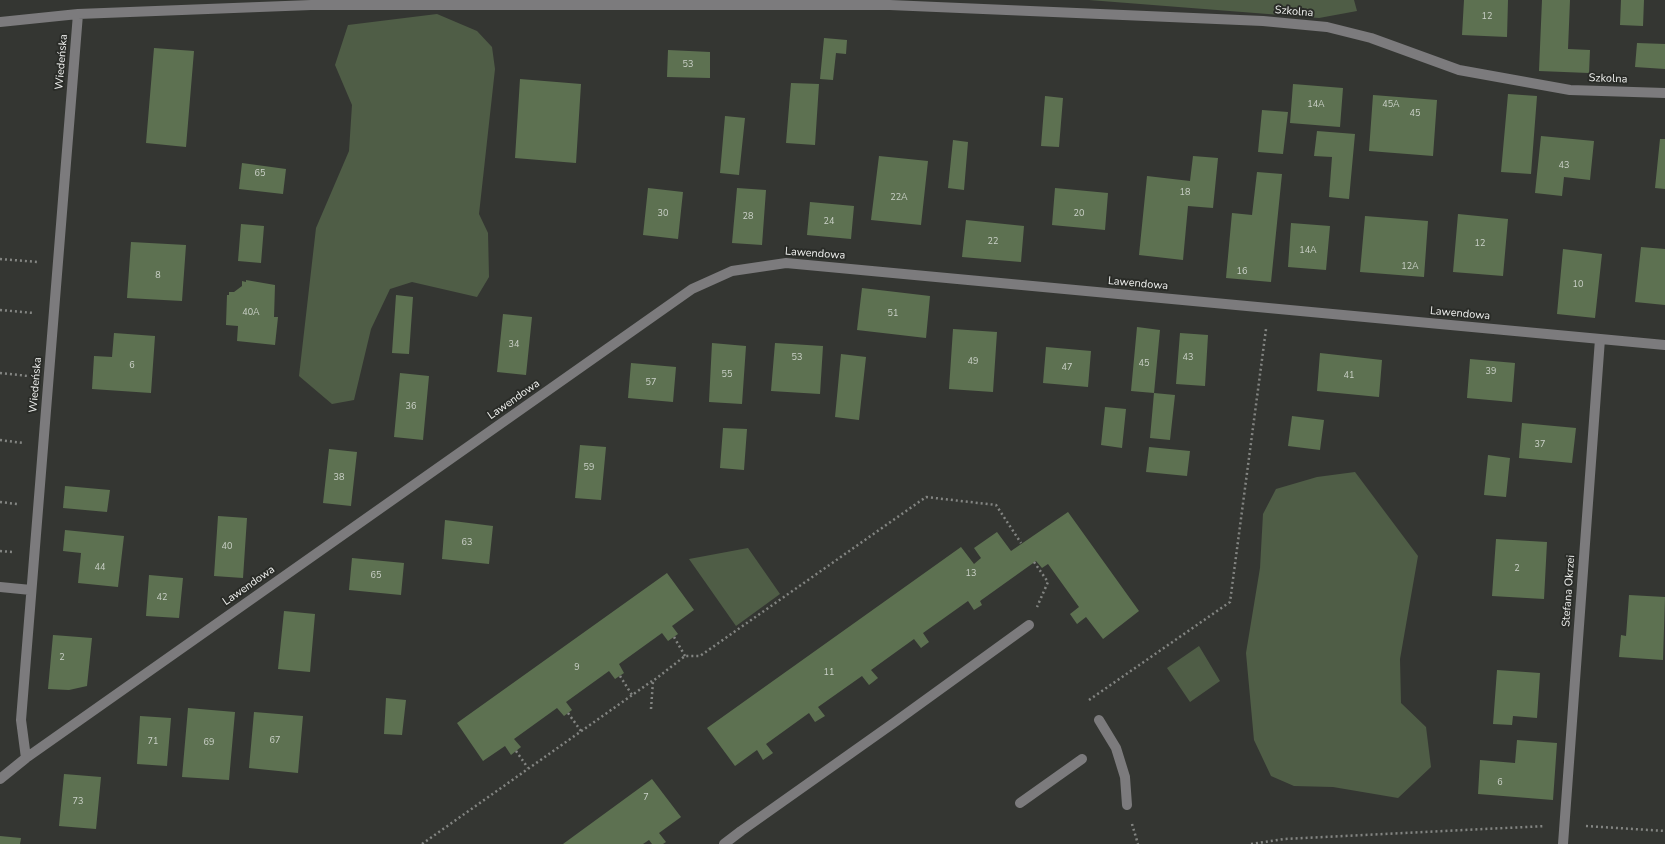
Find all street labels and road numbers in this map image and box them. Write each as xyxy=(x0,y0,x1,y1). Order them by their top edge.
street label: Szkolna xyxy=(1274,4,1314,20)
street label: Wiedeńska xyxy=(53,34,71,90)
street label: Szkolna xyxy=(1588,72,1628,86)
street label: Lawendowa xyxy=(784,245,846,263)
street label: Lawendowa xyxy=(1107,275,1169,293)
street label: Lawendowa xyxy=(1429,305,1491,323)
street label: Wiedeńska xyxy=(27,357,45,413)
street label: Lawendowa xyxy=(485,377,543,423)
street label: Stefana Okrzei xyxy=(1560,555,1578,627)
street label: Lawendowa xyxy=(220,563,278,609)

